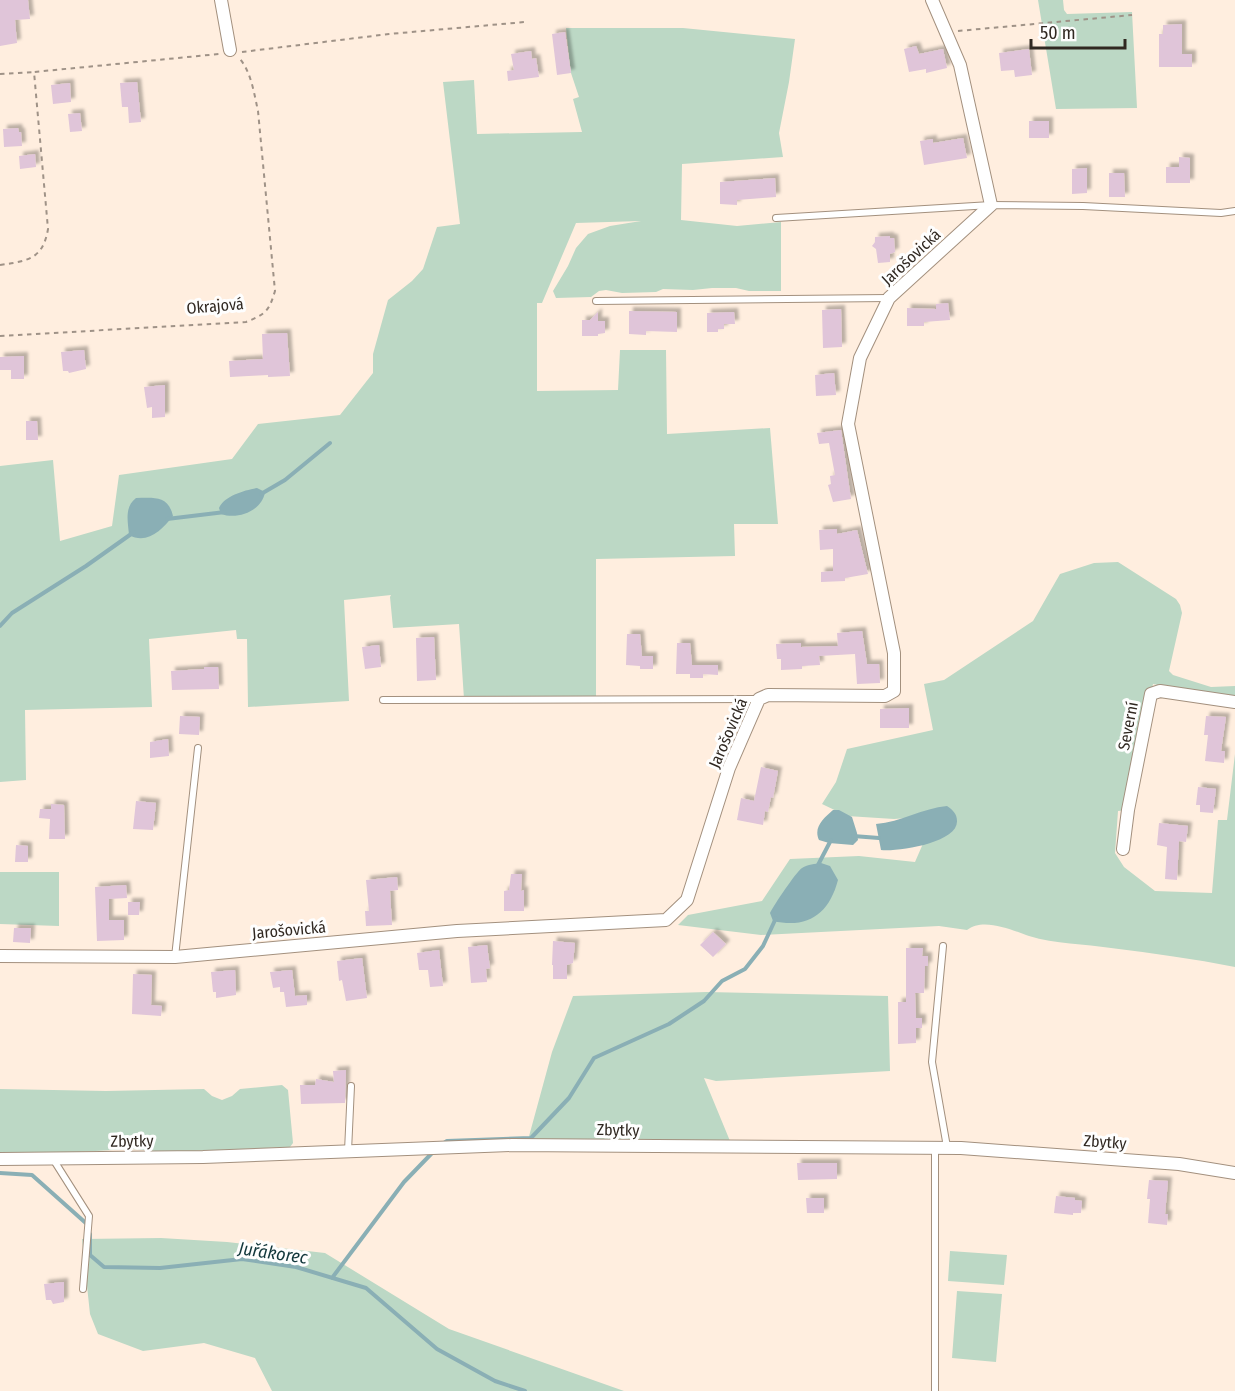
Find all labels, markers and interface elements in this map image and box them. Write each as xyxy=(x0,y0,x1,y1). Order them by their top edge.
scale bar xyxy=(1031,12,1126,50)
text: 50 m xyxy=(1040,22,1076,44)
street label: Jarošovická xyxy=(877,225,945,289)
street label: Okrajová xyxy=(186,294,245,318)
street label: Jarošovická xyxy=(705,695,751,771)
street label: Severní xyxy=(1114,700,1142,752)
street label: Jarošovická xyxy=(251,917,327,943)
street label: Zbytky xyxy=(596,1120,641,1140)
street label: Zbytky xyxy=(110,1131,155,1151)
street label: Zbytky xyxy=(1083,1131,1128,1153)
water label: Juřákorec xyxy=(236,1237,309,1269)

